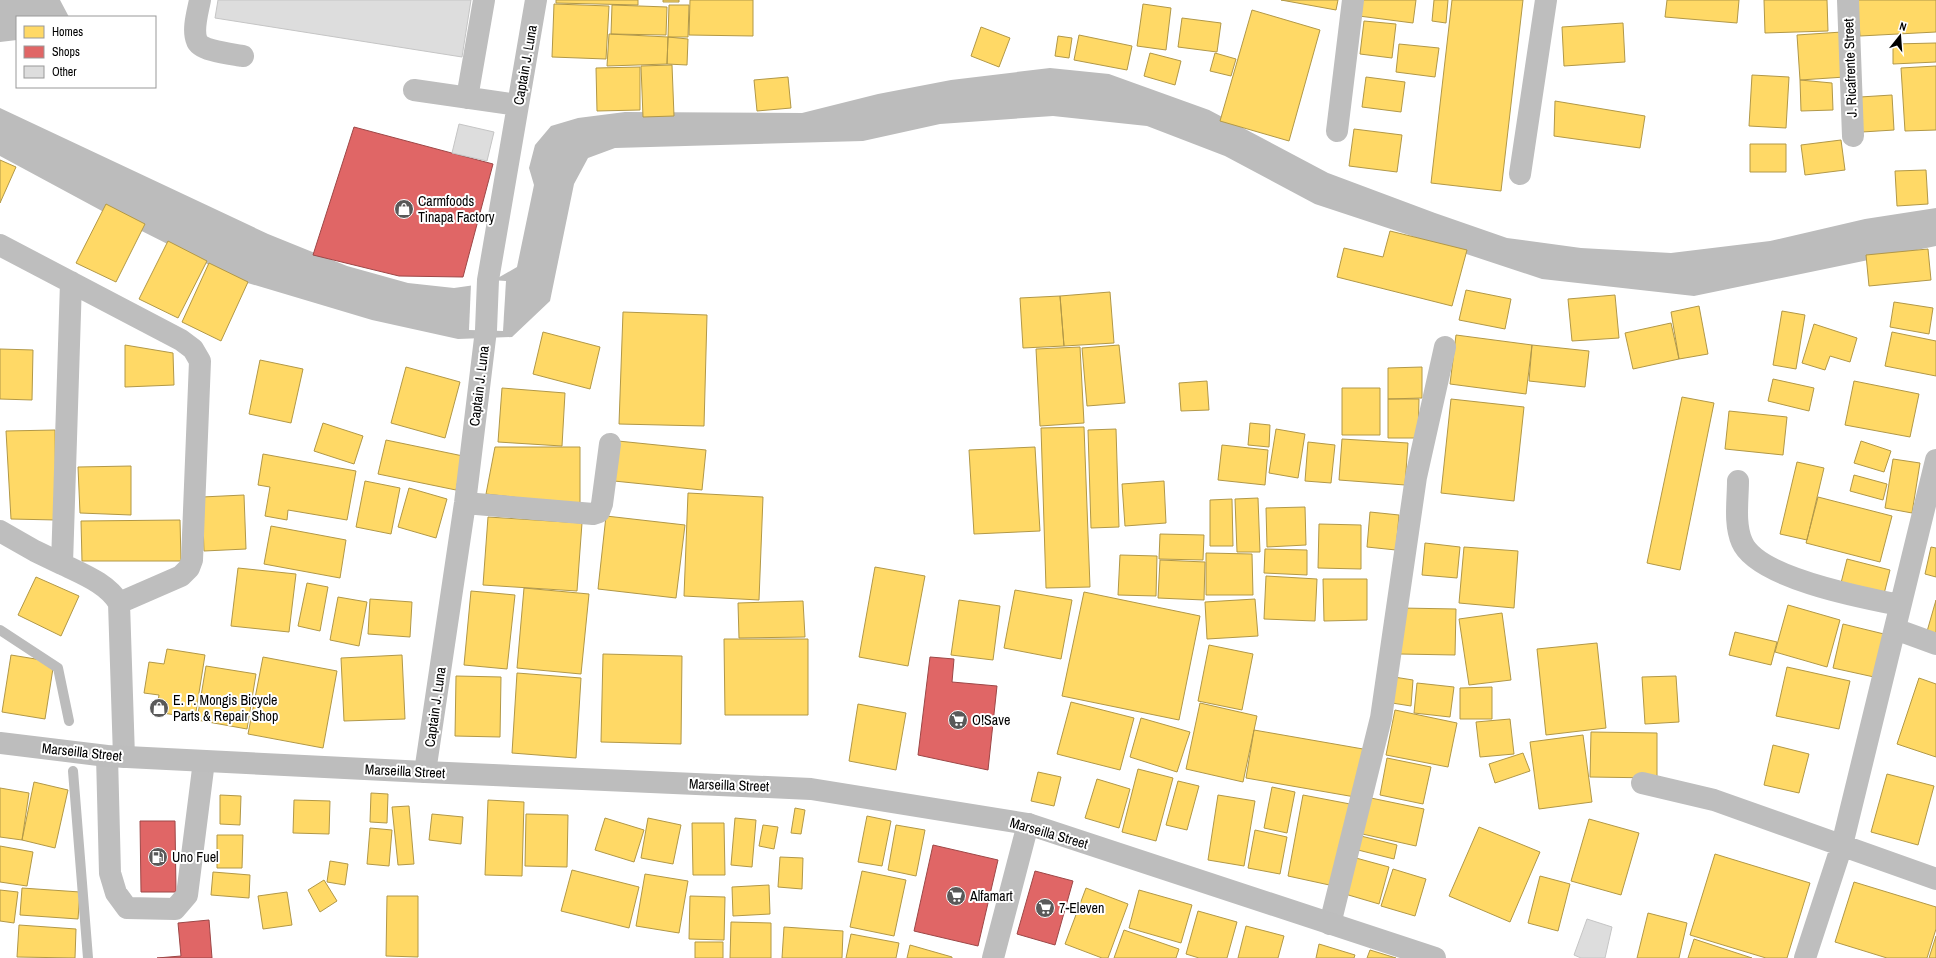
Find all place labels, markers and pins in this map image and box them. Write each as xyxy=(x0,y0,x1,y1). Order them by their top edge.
place label: Carmfoods Tinapa Factory xyxy=(418,192,495,226)
shop icon: Carmfoods Tinapa Factory xyxy=(393,198,415,220)
place label: E. P. Mongis Bicycle Parts & Repair Shop xyxy=(173,691,278,725)
shop icon: E. P. Mongis Bicycle Parts & Repair Shop xyxy=(148,697,170,719)
supermarket icon: O!Save xyxy=(947,709,969,731)
place label: O!Save xyxy=(972,711,1010,729)
fuel station icon: Uno Fuel xyxy=(147,846,169,868)
place label: Uno Fuel xyxy=(172,848,219,866)
supermarket icon: Alfamart xyxy=(945,885,967,907)
place label: Alfamart xyxy=(969,887,1013,905)
supermarket icon: 7-Eleven xyxy=(1034,897,1056,919)
place label: 7-Eleven xyxy=(1059,899,1104,917)

